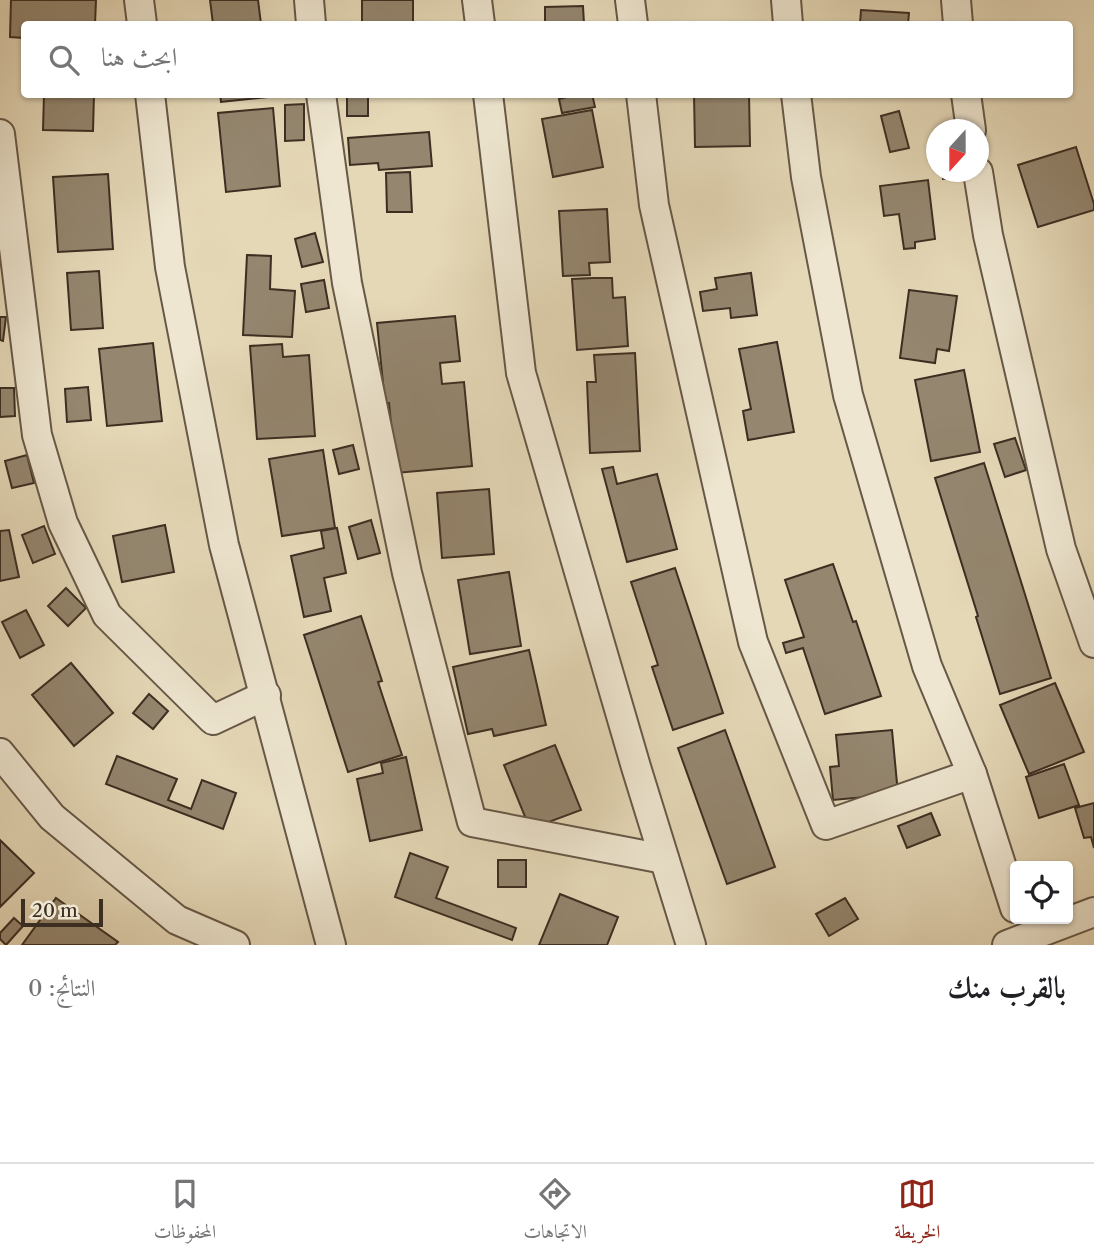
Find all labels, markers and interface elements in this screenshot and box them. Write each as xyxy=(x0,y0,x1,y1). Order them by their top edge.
search box xyxy=(21,21,1073,98)
icon: search xyxy=(45,41,83,79)
text: ابحث هنا xyxy=(101,41,177,73)
north arrow xyxy=(926,119,989,182)
map controls xyxy=(1010,861,1073,924)
button: locate xyxy=(1010,861,1073,924)
scale bar xyxy=(21,896,103,928)
text: 20 m xyxy=(32,899,78,922)
text: بالقرب منك xyxy=(948,969,1066,1006)
text: النتائج: 0 xyxy=(28,974,96,1002)
tab: المحفوظات xyxy=(154,1175,216,1250)
tab: الاتجاهات xyxy=(523,1175,587,1250)
tab: الخريطة xyxy=(894,1175,940,1250)

